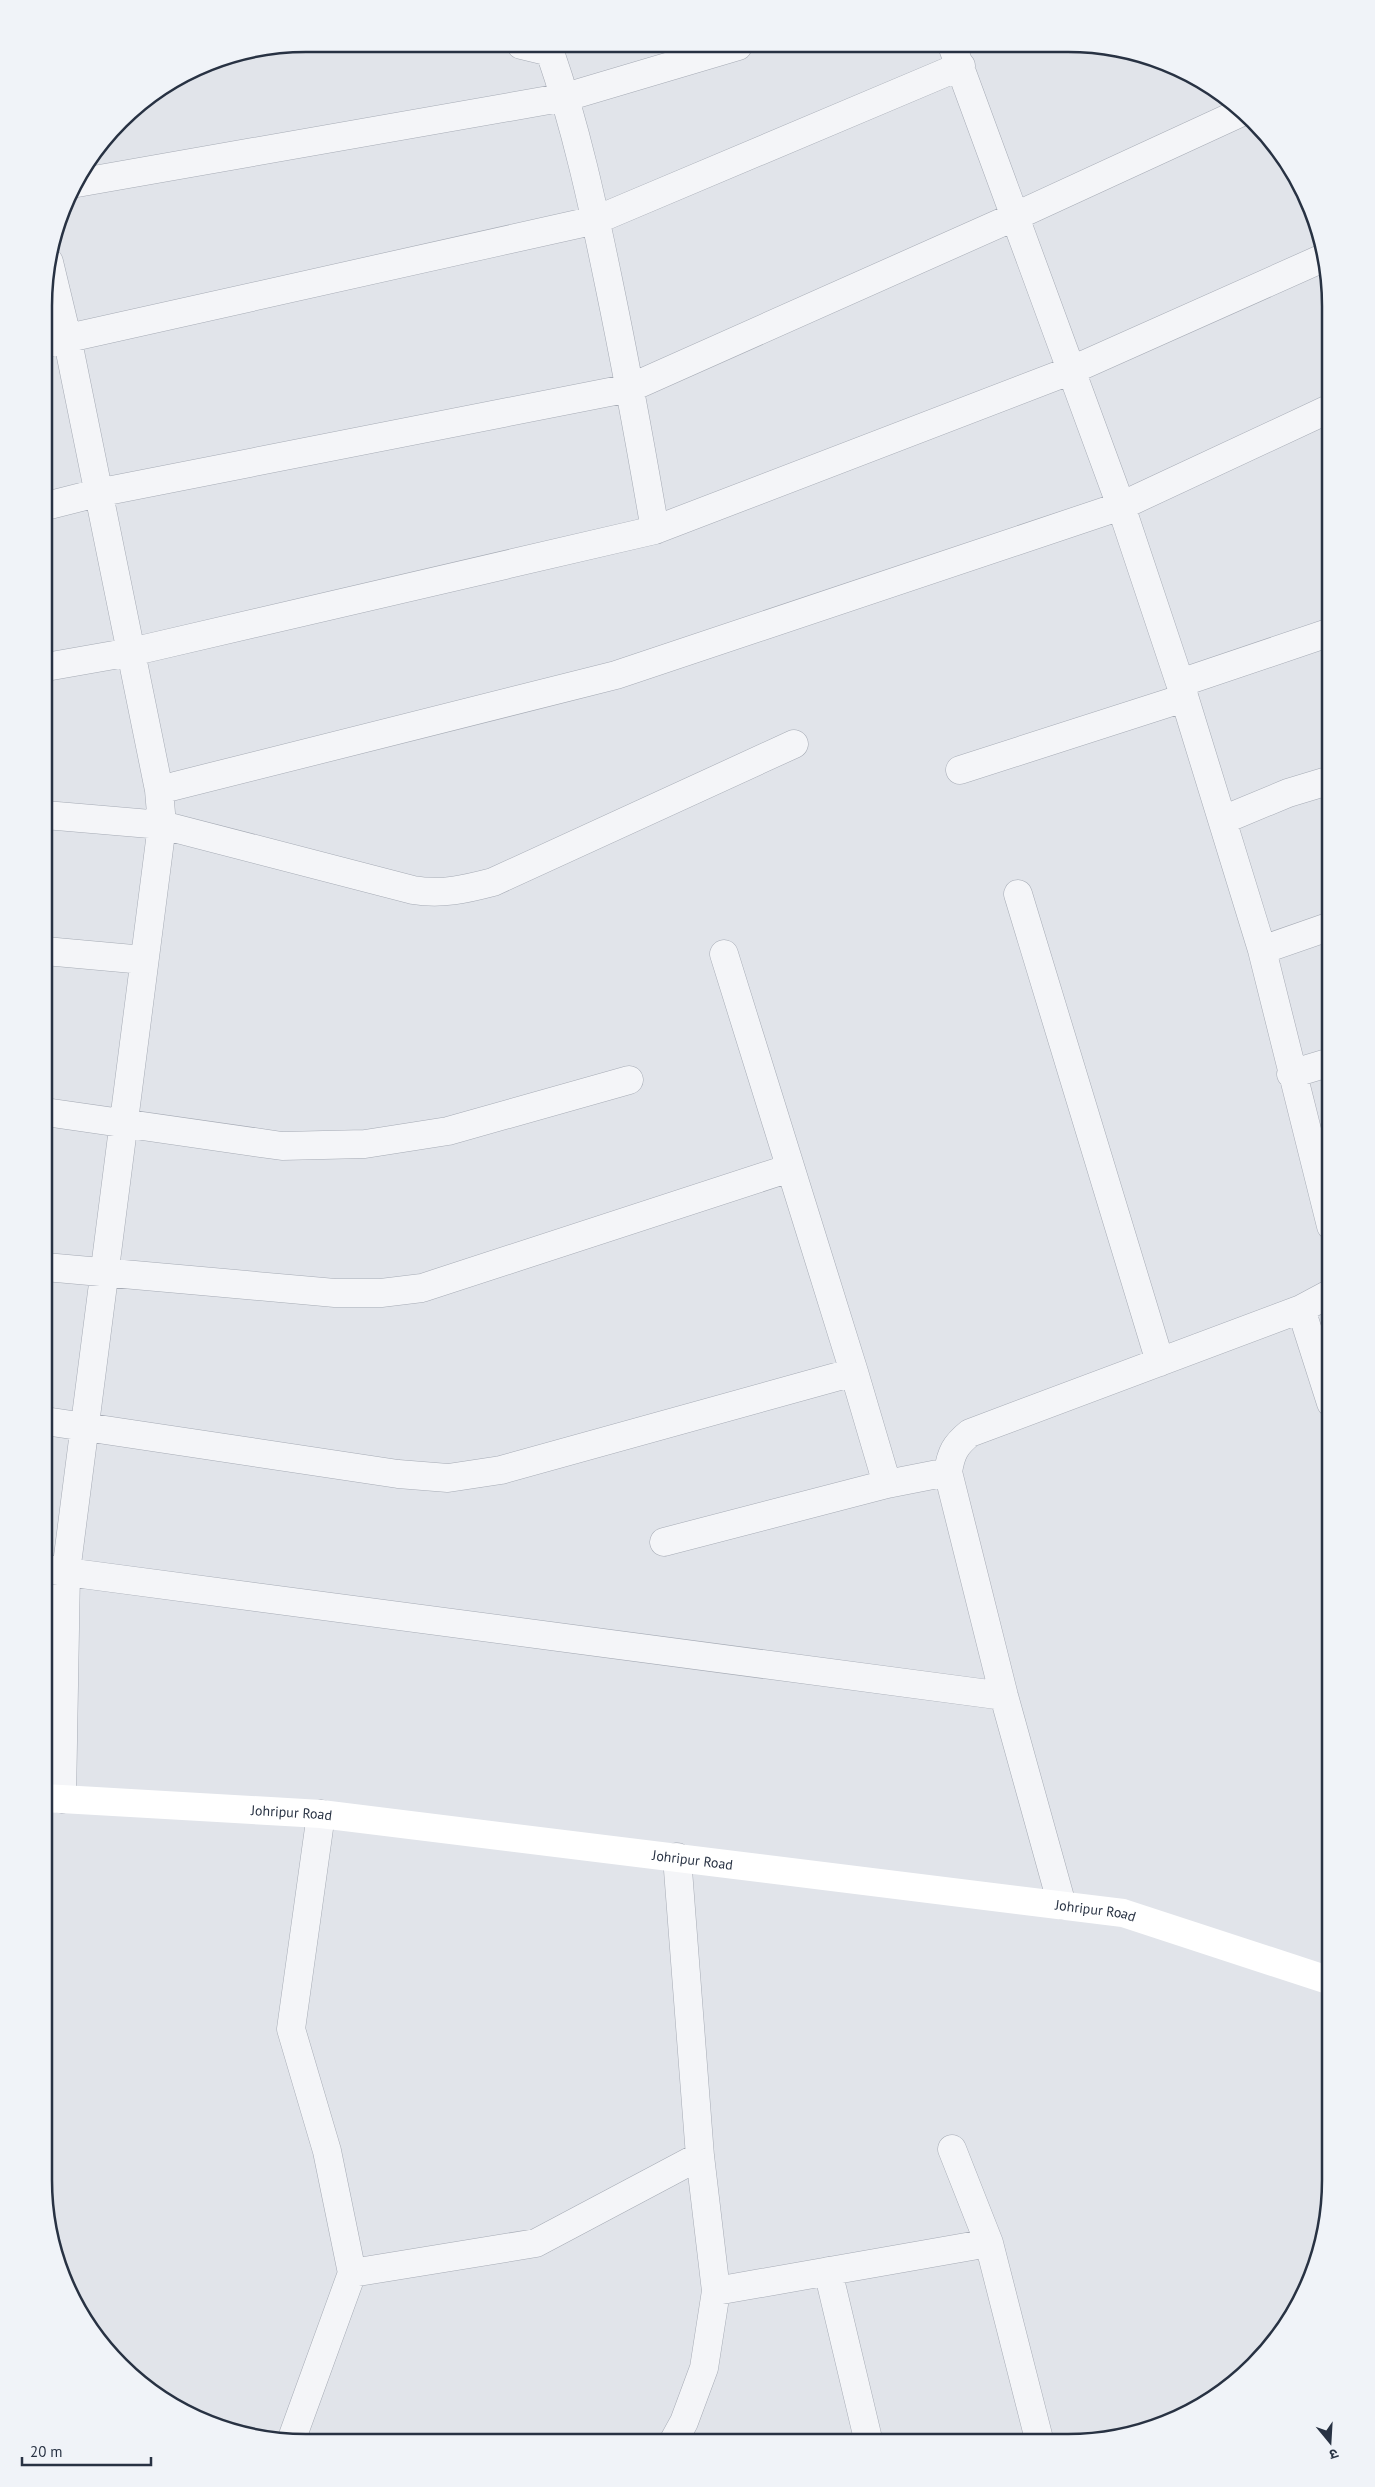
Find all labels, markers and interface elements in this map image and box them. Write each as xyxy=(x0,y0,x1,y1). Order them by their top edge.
street label: Johripur Road xyxy=(250,1801,333,1824)
street label: Johripur Road xyxy=(650,1846,734,1874)
street label: Johripur Road xyxy=(1053,1896,1138,1926)
north arrow xyxy=(1305,2417,1355,2467)
scale bar xyxy=(22,2434,151,2466)
text: 20 m xyxy=(30,2442,63,2461)
text: उ xyxy=(1327,2445,1341,2464)

